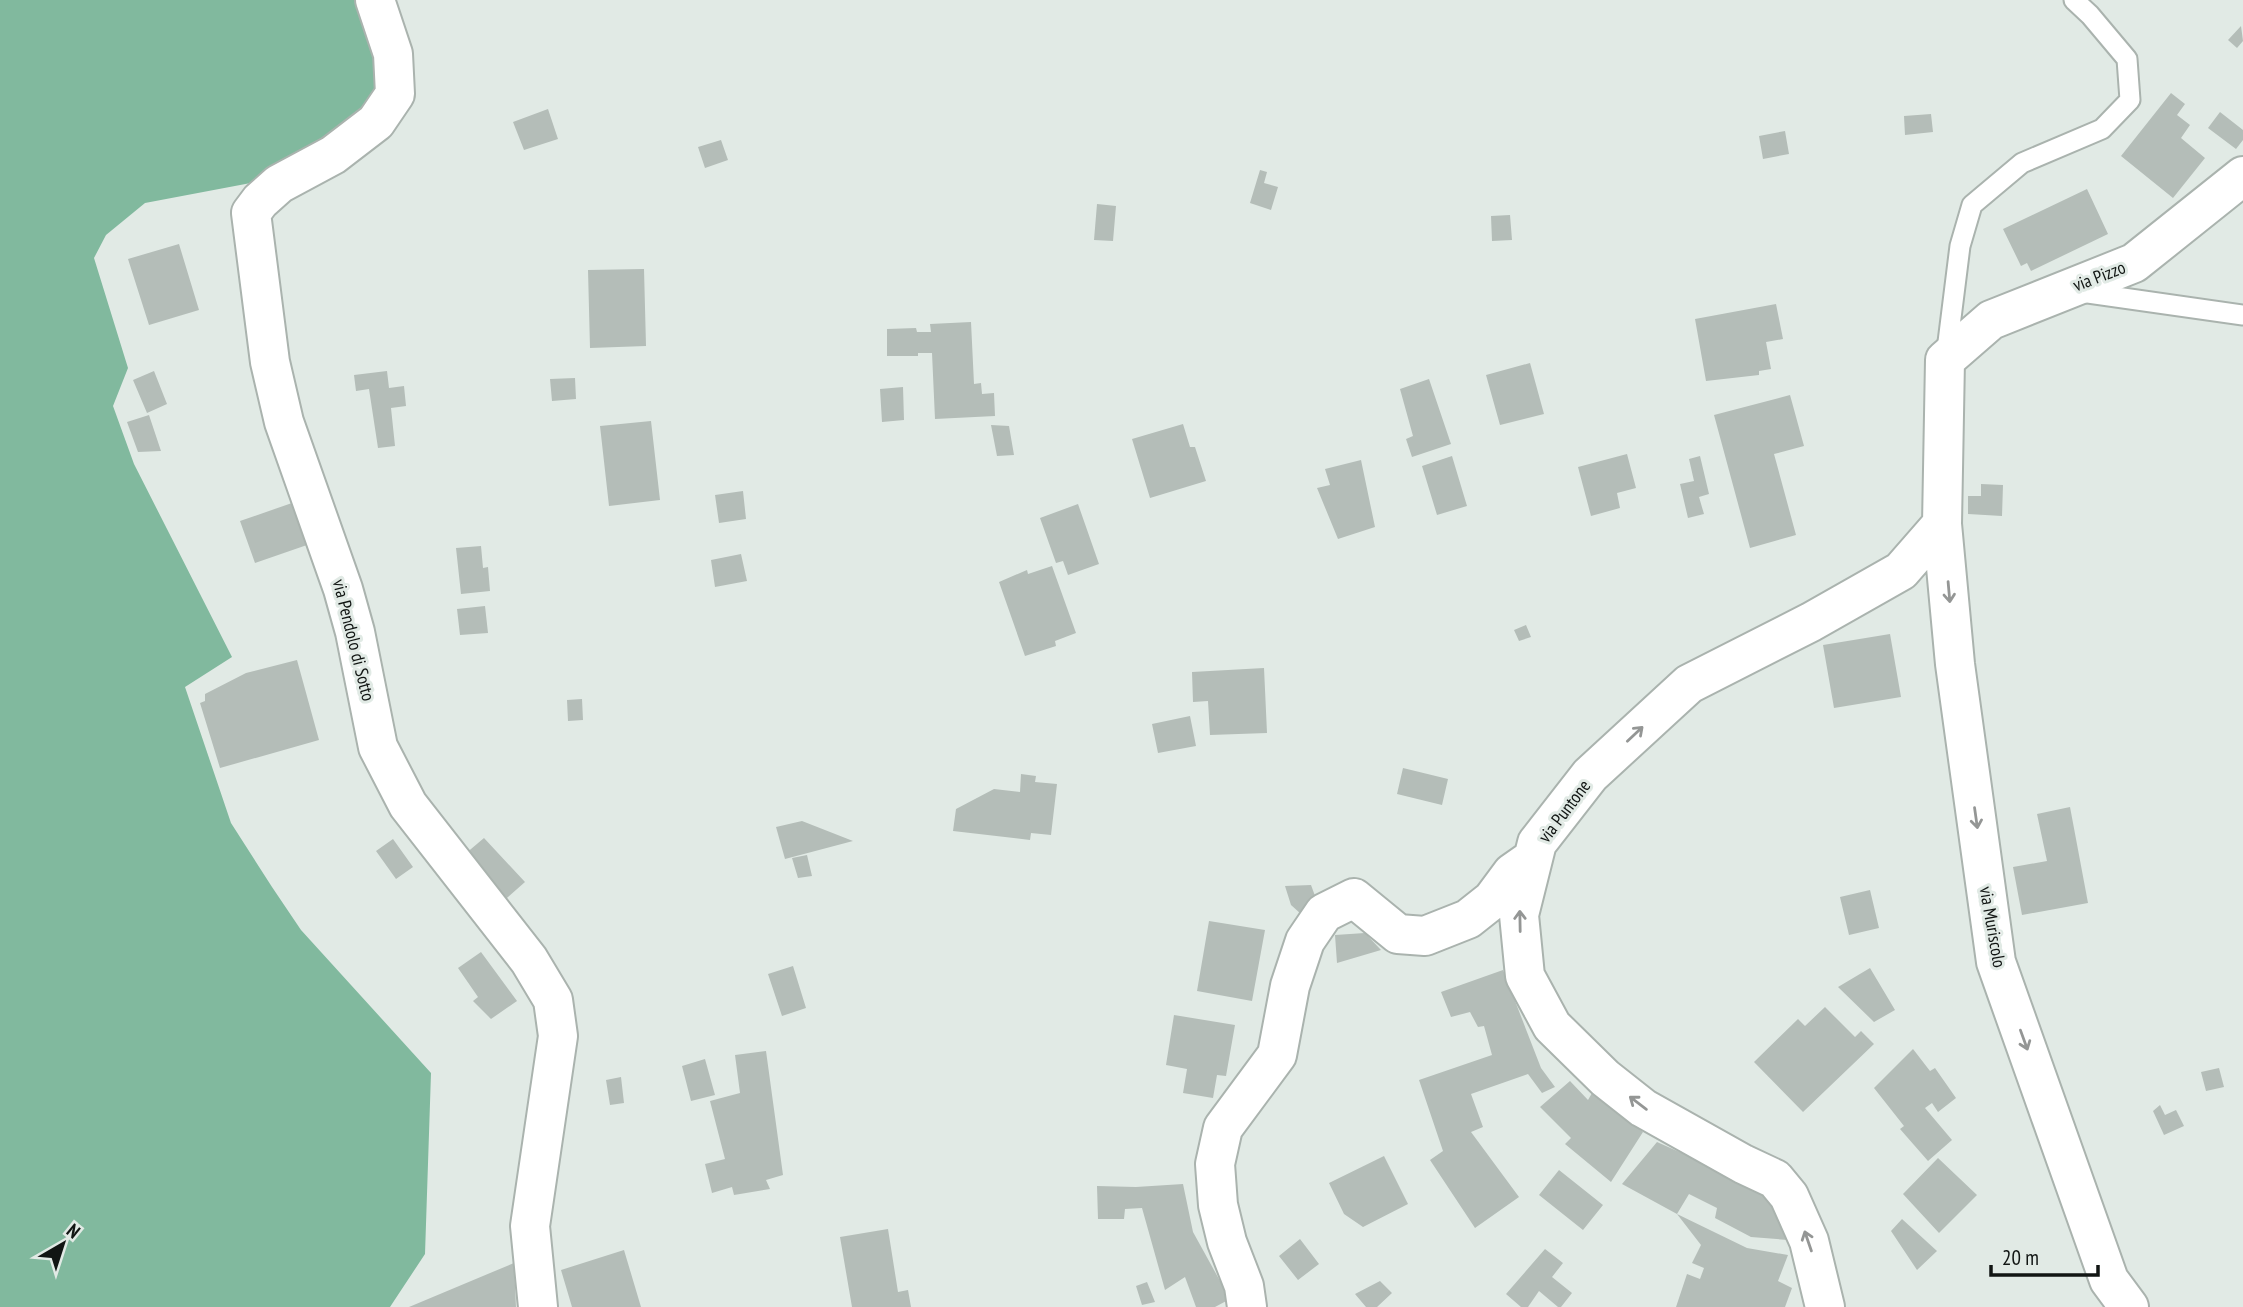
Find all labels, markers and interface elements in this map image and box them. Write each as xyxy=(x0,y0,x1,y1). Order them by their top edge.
street label: via Pizzo xyxy=(2069,255,2129,296)
street label: via Pendolo di Sotto xyxy=(328,577,380,704)
one-way arrow xyxy=(1942,581,1955,603)
one-way arrow xyxy=(1626,726,1644,742)
street label: via Puntone xyxy=(1533,775,1595,847)
one-way arrow xyxy=(1970,806,1983,829)
street label: via Muriscolo xyxy=(1975,885,2011,970)
one-way arrow xyxy=(1514,910,1527,933)
one-way arrow xyxy=(2019,1028,2031,1050)
one-way arrow xyxy=(1629,1096,1648,1111)
north arrow xyxy=(28,1209,98,1279)
text: N xyxy=(62,1218,85,1243)
one-way arrow xyxy=(1801,1231,1813,1253)
scale bar xyxy=(1991,1234,2098,1278)
text: 20 m xyxy=(2002,1244,2039,1271)

